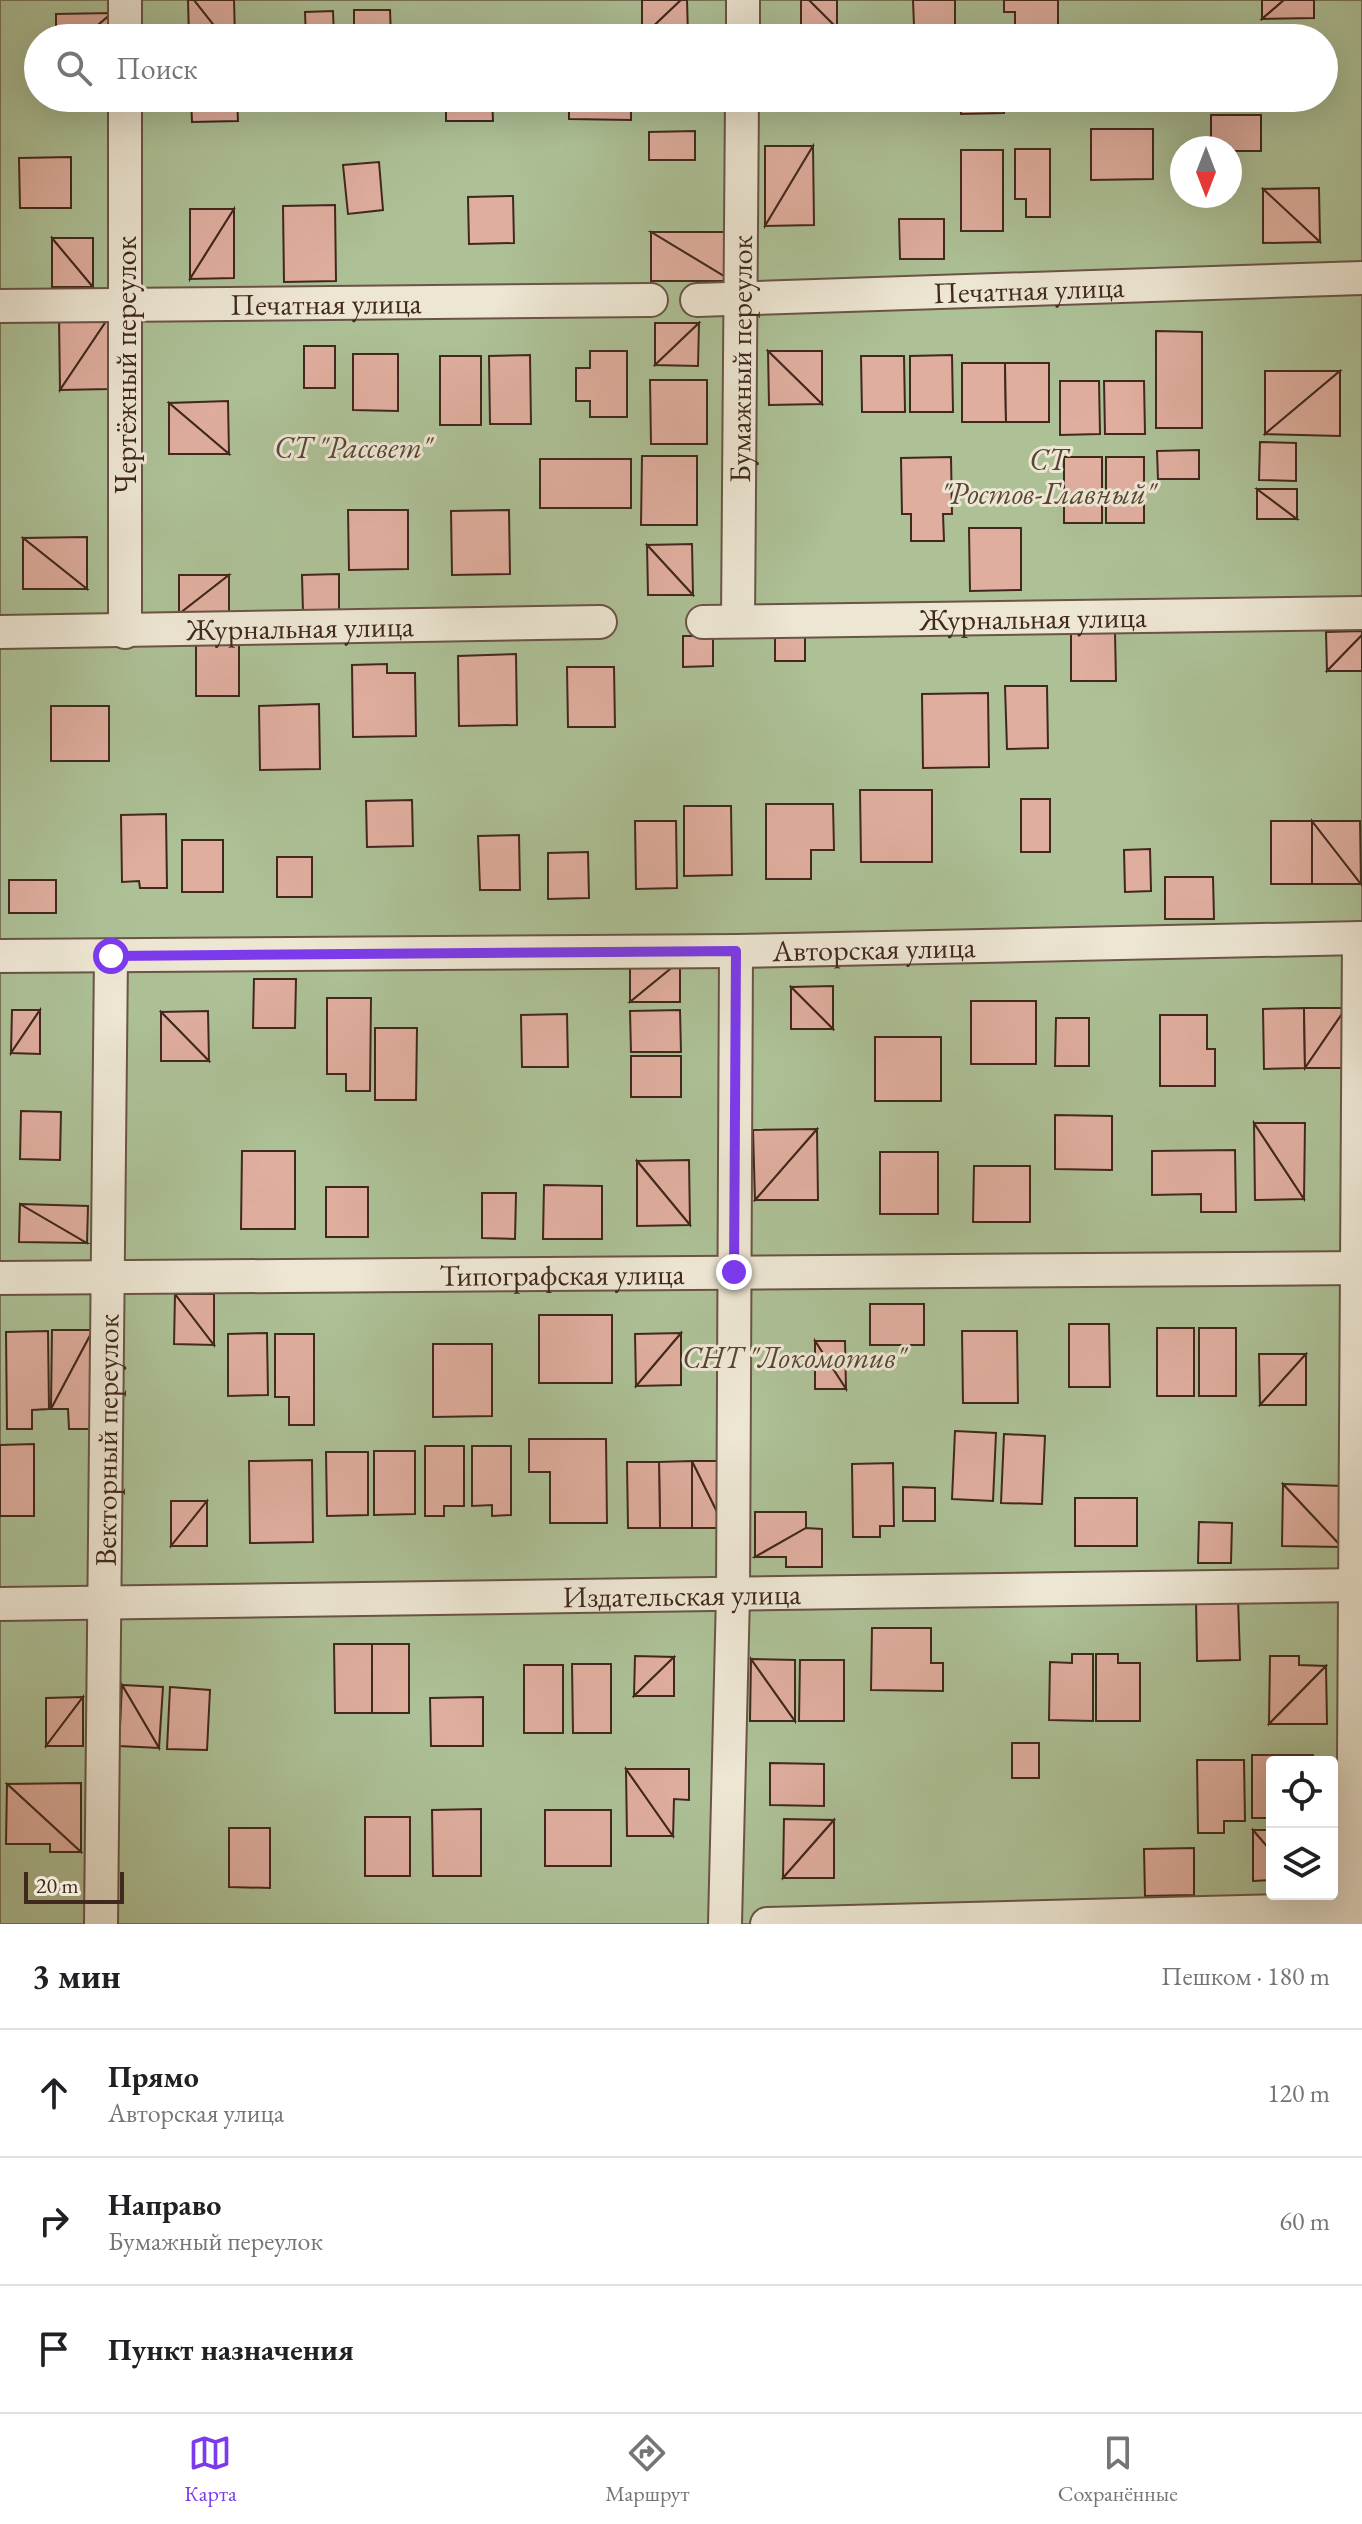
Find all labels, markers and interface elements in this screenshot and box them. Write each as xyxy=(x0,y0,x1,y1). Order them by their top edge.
search box xyxy=(24,24,1338,112)
icon: search xyxy=(52,46,96,90)
text: Поиск xyxy=(116,49,198,88)
north arrow xyxy=(1170,136,1242,208)
street label: Бумажный переулок xyxy=(720,235,760,483)
street label: Чертёжный переулок xyxy=(106,236,145,494)
street label: Печатная улица xyxy=(933,266,1125,312)
street label: Печатная улица xyxy=(230,283,422,323)
park label: СТ "Рассвет" xyxy=(274,428,435,467)
park label: СТ "Ростов-Главный" xyxy=(940,440,1159,513)
street label: Журнальная улица xyxy=(918,596,1147,639)
street label: Журнальная улица xyxy=(185,606,414,648)
street label: Авторская улица xyxy=(771,927,976,970)
route start xyxy=(93,938,129,974)
street label: Типографская улица xyxy=(439,1253,685,1294)
route end xyxy=(716,1254,752,1290)
street label: Векторный переулок xyxy=(85,1314,127,1566)
park label: СНТ "Локомотив" xyxy=(682,1338,909,1377)
street label: Издательская улица xyxy=(562,1573,801,1616)
map controls xyxy=(1266,1756,1338,1900)
button: locate xyxy=(1266,1756,1338,1828)
button: layers xyxy=(1266,1828,1338,1900)
scale bar xyxy=(24,1868,124,1904)
text: 20 m xyxy=(36,1871,79,1900)
text: 3 мин xyxy=(32,1954,121,1998)
text: Пешком · 180 m xyxy=(1161,1959,1330,1993)
text: Прямо xyxy=(108,2057,199,2096)
icon: ahead xyxy=(32,2071,76,2115)
text: 120 m xyxy=(1267,2076,1330,2110)
text: Авторская улица xyxy=(108,2096,284,2130)
text: Направо xyxy=(108,2185,221,2224)
icon: right xyxy=(32,2199,76,2243)
text: 60 m xyxy=(1280,2204,1330,2238)
text: Бумажный переулок xyxy=(108,2224,323,2258)
icon: arrive xyxy=(32,2327,76,2371)
text: Пункт назначения xyxy=(108,2330,354,2369)
tab: Карта xyxy=(184,2431,237,2508)
tab: Маршрут xyxy=(605,2431,689,2508)
tab: Сохранённые xyxy=(1058,2431,1178,2508)

